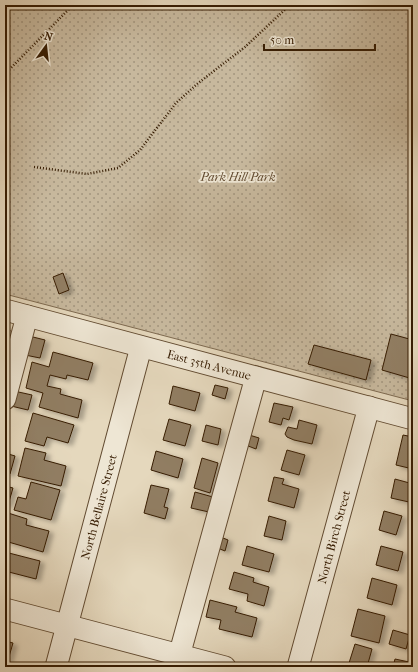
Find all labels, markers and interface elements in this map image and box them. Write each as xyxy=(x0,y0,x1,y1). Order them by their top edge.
north arrow xyxy=(26,26,66,66)
scale bar xyxy=(264,26,375,52)
text: N xyxy=(43,29,55,44)
text: 50 m xyxy=(270,33,294,47)
park label: Park Hill Park xyxy=(200,170,275,184)
street label: East 35th Avenue xyxy=(165,347,253,383)
street label: North Bellaire Street xyxy=(78,452,120,561)
street label: North Birch Street xyxy=(315,488,353,585)

